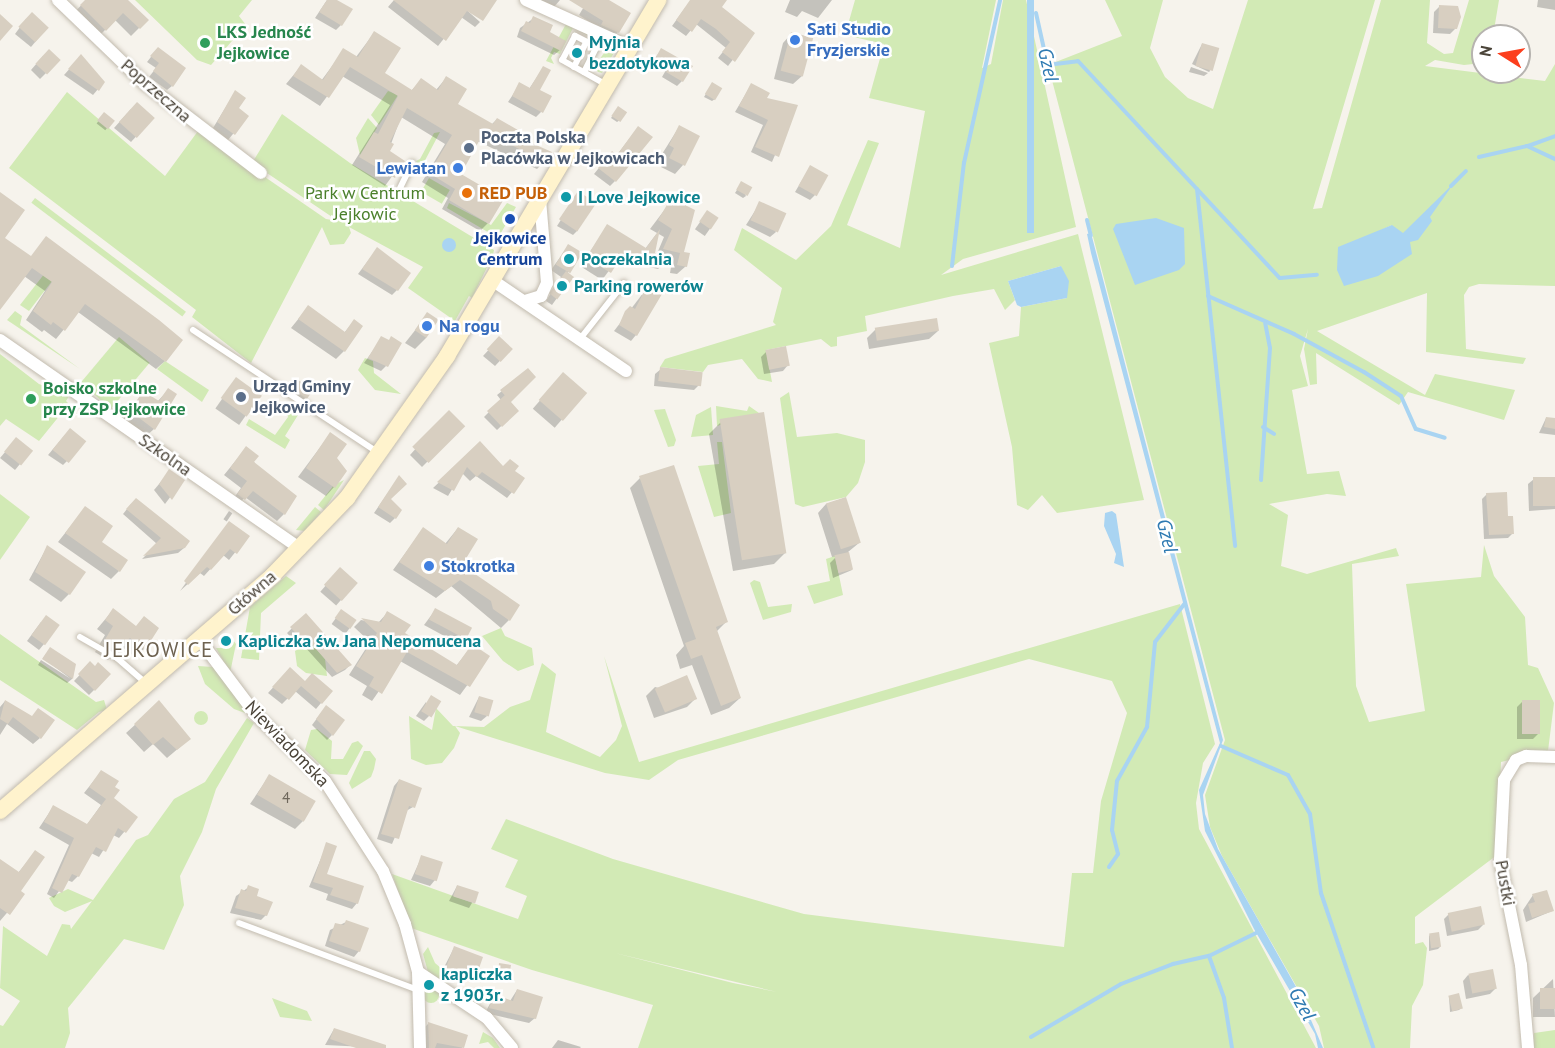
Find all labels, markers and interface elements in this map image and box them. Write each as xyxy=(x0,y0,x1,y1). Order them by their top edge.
place label: Sati Studio Fryzjerskie xyxy=(807,19,891,62)
place label: LKS Jedność Jejkowice xyxy=(217,22,311,64)
north arrow xyxy=(1471,24,1531,84)
place label: Myjnia bezdotykowa xyxy=(589,32,690,74)
marker: Sati Studio Fryzjerskie xyxy=(788,33,802,47)
marker: LKS Jedność Jejkowice xyxy=(198,36,212,50)
text: N xyxy=(1474,44,1496,58)
water label: Gzel xyxy=(1032,45,1064,85)
marker: Myjnia bezdotykowa xyxy=(570,46,584,60)
street label: Poprzeczna xyxy=(116,55,196,127)
place label: Poczta Polska Placówka w Jejkowicach xyxy=(481,127,666,170)
marker: Poczta Polska Placówka w Jejkowicach xyxy=(462,141,476,155)
place label: Lewiatan xyxy=(377,157,446,179)
marker: Lewiatan xyxy=(451,161,465,175)
place label: RED PUB xyxy=(479,182,548,204)
park label: Park w Centrum Jejkowic xyxy=(304,183,426,226)
marker: RED PUB xyxy=(460,186,474,200)
place label: I Love Jejkowice xyxy=(578,186,700,208)
marker: I Love Jejkowice xyxy=(559,190,573,204)
marker: Jejkowice Centrum xyxy=(503,212,517,226)
place label: Jejkowice Centrum xyxy=(474,228,546,270)
place label: Poczekalnia xyxy=(581,248,672,270)
marker: Poczekalnia xyxy=(562,252,576,266)
place label: Parking rowerów xyxy=(574,275,703,297)
marker: Parking rowerów xyxy=(555,279,569,293)
place label: Na rogu xyxy=(439,315,500,337)
marker: Na rogu xyxy=(420,319,434,333)
place label: Urząd Gminy Jejkowice xyxy=(253,376,351,418)
place label: Boisko szkolne przy ZSP Jejkowice xyxy=(43,378,187,420)
marker: Urząd Gminy Jejkowice xyxy=(234,390,248,404)
marker: Boisko szkolne przy ZSP Jejkowice xyxy=(24,392,38,406)
street label: Szkolna xyxy=(134,429,196,481)
water label: Gzel xyxy=(1151,516,1183,556)
place label: Stokrotka xyxy=(441,555,515,577)
marker: Stokrotka xyxy=(422,559,436,573)
street label: Główna xyxy=(223,566,281,620)
place label: Kapliczka św. Jana Nepomucena xyxy=(238,630,482,652)
marker: Kapliczka św. Jana Nepomucena xyxy=(219,634,233,648)
district label: JEJKOWICE xyxy=(104,637,214,663)
street label: Niewiadomska xyxy=(240,696,334,792)
house number: 4 xyxy=(282,789,290,807)
street label: Pustki xyxy=(1490,858,1520,908)
place label: kapliczka z 1903r. xyxy=(441,964,512,1006)
marker: kapliczka z 1903r. xyxy=(422,978,436,992)
water label: Gzel xyxy=(1283,983,1321,1025)

